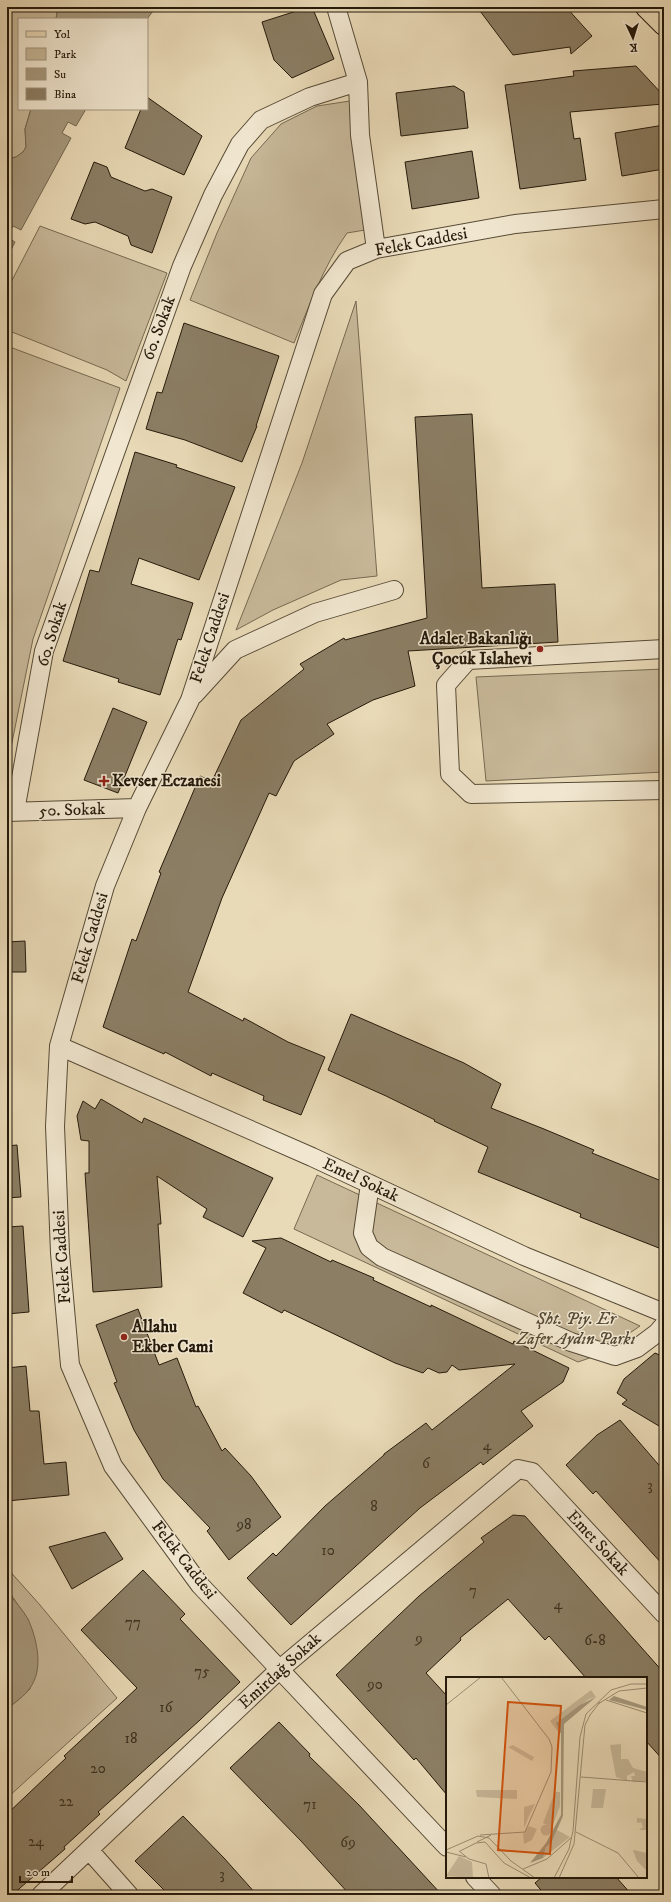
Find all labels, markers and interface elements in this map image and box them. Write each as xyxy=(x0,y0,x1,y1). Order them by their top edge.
legend xyxy=(18,18,148,110)
north arrow xyxy=(613,18,653,58)
text: Yol xyxy=(54,27,71,42)
text: K xyxy=(629,40,638,54)
text: Park xyxy=(54,47,76,62)
text: Su xyxy=(54,67,66,82)
text: Bina xyxy=(54,87,77,102)
street label: Felek Caddesi xyxy=(373,222,469,262)
street label: 60. Sokak xyxy=(137,292,181,363)
street label: Felek Caddesi xyxy=(185,590,235,686)
street label: 60. Sokak xyxy=(32,598,72,669)
place label: Adalet Bakanlığı Çocuk Islahevi xyxy=(419,628,533,670)
marker: Adalet Bakanlığı Çocuk Islahevi xyxy=(535,644,545,654)
place label: Kevser Eczanesi xyxy=(112,770,221,792)
marker: Kevser Eczanesi xyxy=(99,776,109,786)
street label: 50. Sokak xyxy=(38,798,106,822)
street label: Felek Caddesi xyxy=(66,890,114,986)
street label: Emel Sokak xyxy=(319,1153,403,1207)
street label: Felek Caddesi xyxy=(48,1209,76,1305)
park label: Şht. Piy. Er Zafer Aydın Parkı xyxy=(516,1308,636,1350)
place label: Allahu Ekber Cami xyxy=(131,1316,214,1358)
marker: Allahu Ekber Cami xyxy=(119,1332,129,1342)
house number: 4 xyxy=(483,1436,492,1455)
house number: 6 xyxy=(422,1454,431,1473)
house number: 3 xyxy=(647,1476,653,1495)
house number: 8 xyxy=(370,1497,378,1516)
street label: Emet Sokak xyxy=(562,1505,634,1581)
house number: 98 xyxy=(236,1515,252,1534)
street label: Felek Caddesi xyxy=(146,1516,222,1604)
house number: 10 xyxy=(321,1541,335,1560)
house number: 7 xyxy=(469,1581,477,1600)
house number: 4 xyxy=(554,1595,563,1614)
house number: 77 xyxy=(125,1613,141,1632)
street label: Emirdağ Sokak xyxy=(234,1628,327,1714)
house number: 9 xyxy=(414,1629,423,1648)
house number: 6-8 xyxy=(584,1631,606,1650)
house number: 75 xyxy=(194,1662,210,1681)
house number: 90 xyxy=(366,1675,383,1694)
inset map xyxy=(446,1677,647,1878)
house number: 16 xyxy=(159,1698,174,1717)
house number: 18 xyxy=(124,1729,138,1748)
house number: 20 xyxy=(90,1759,106,1778)
house number: 22 xyxy=(59,1792,74,1811)
house number: 71 xyxy=(303,1795,317,1814)
house number: 24 xyxy=(28,1832,44,1851)
house number: 69 xyxy=(340,1833,356,1852)
scale bar xyxy=(20,1858,72,1884)
text: 20 m xyxy=(26,1865,50,1880)
house number: 3 xyxy=(219,1865,225,1884)

